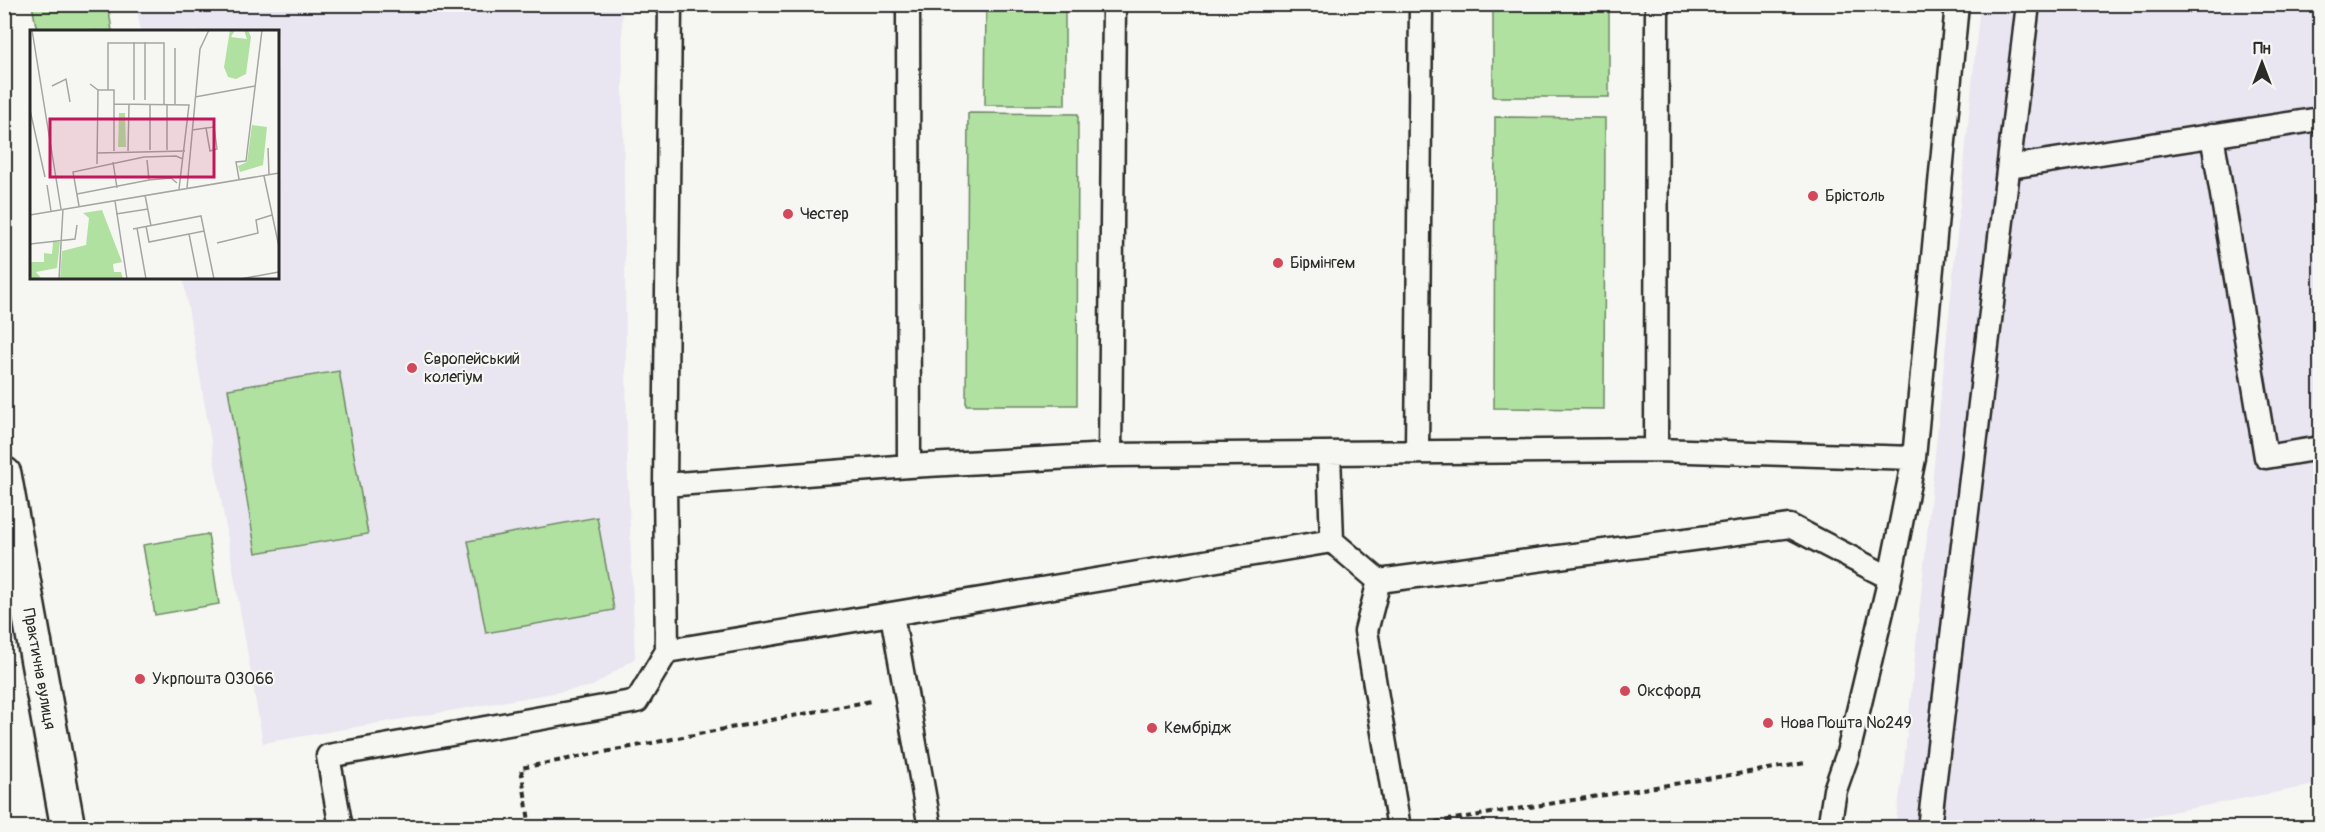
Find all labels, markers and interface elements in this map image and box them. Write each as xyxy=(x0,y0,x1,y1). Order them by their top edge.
inset map xyxy=(30,30,279,279)
north arrow xyxy=(2232,33,2292,93)
text: Пн xyxy=(2253,39,2271,59)
place label: Брістоль xyxy=(1825,186,1885,206)
marker: Брістоль xyxy=(1806,189,1820,203)
place label: Честер xyxy=(800,204,849,224)
marker: Честер xyxy=(781,207,795,221)
place label: Бірмінгем xyxy=(1290,253,1355,273)
marker: Бірмінгем xyxy=(1271,256,1285,270)
place label: Європейський колегіум xyxy=(424,349,520,387)
marker: Європейський колегіум xyxy=(405,361,419,375)
street label: Практична вулиця xyxy=(18,607,60,731)
place label: Укрпошта 03066 xyxy=(152,669,274,689)
marker: Укрпошта 03066 xyxy=(133,672,147,686)
place label: Оксфорд xyxy=(1637,681,1701,701)
marker: Оксфорд xyxy=(1618,684,1632,698)
place label: Нова Пошта №249 xyxy=(1780,713,1912,733)
marker: Нова Пошта №249 xyxy=(1761,716,1775,730)
place label: Кембрідж xyxy=(1164,718,1232,738)
marker: Кембрідж xyxy=(1145,721,1159,735)

